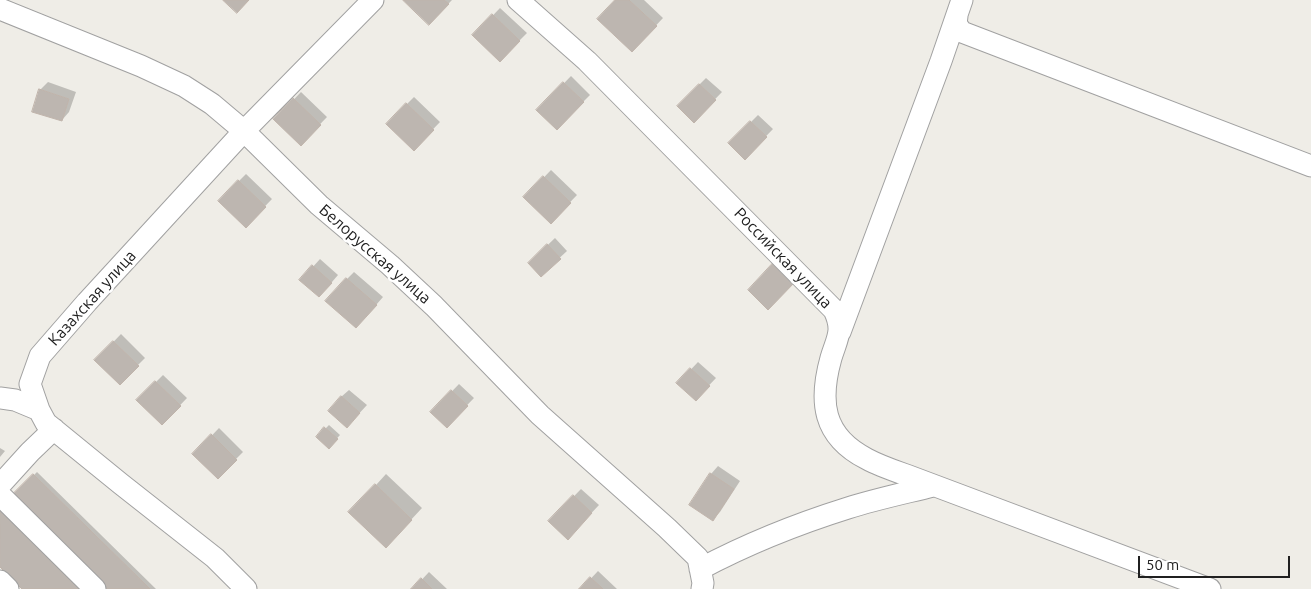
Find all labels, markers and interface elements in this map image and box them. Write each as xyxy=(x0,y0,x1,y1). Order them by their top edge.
street label: Белорусская улица xyxy=(315,200,435,308)
street label: Российская улица xyxy=(730,204,836,312)
street label: Казахская улица xyxy=(44,246,140,350)
scale bar xyxy=(1141,546,1294,578)
text: 50 m xyxy=(1146,556,1179,573)

